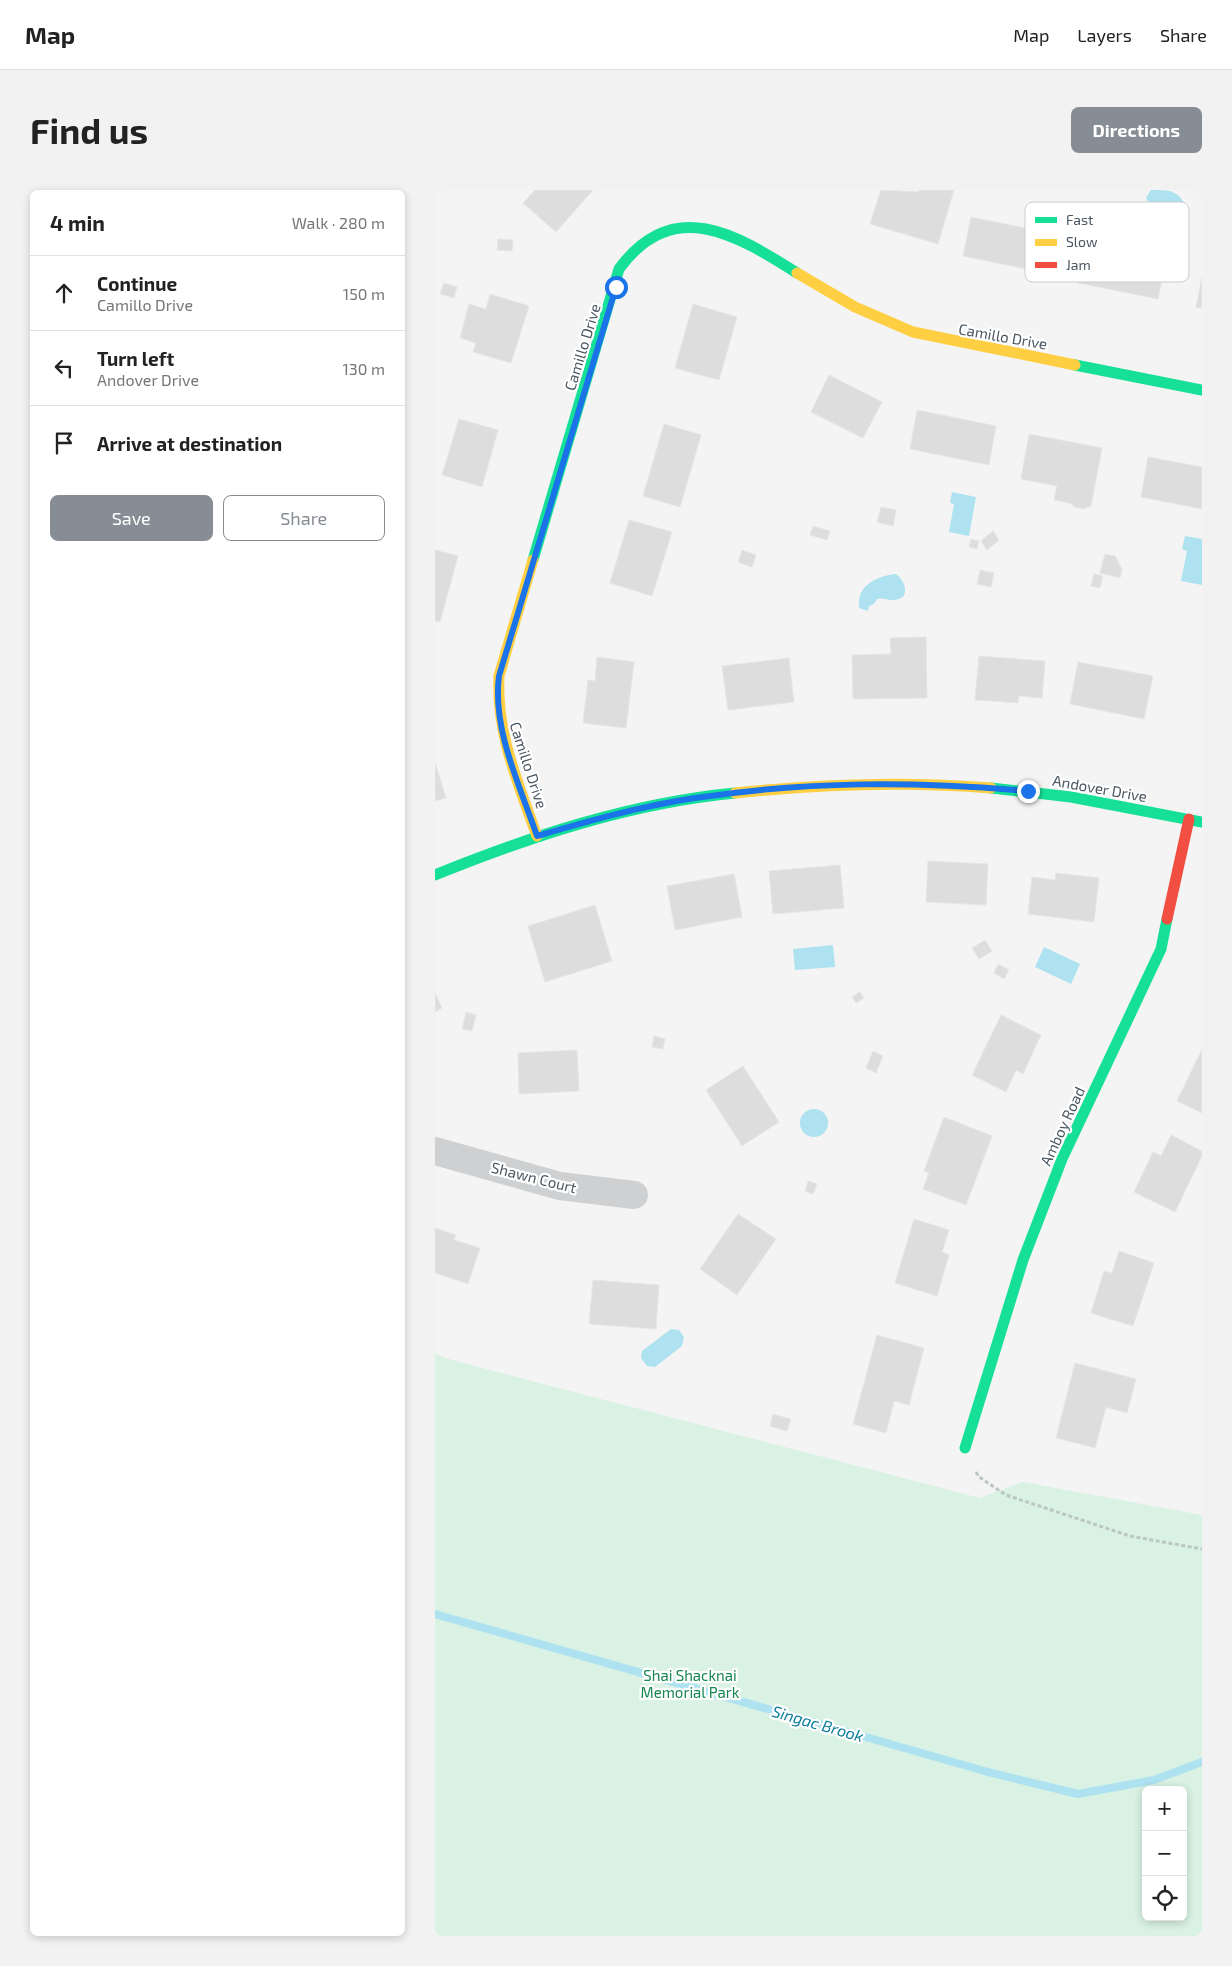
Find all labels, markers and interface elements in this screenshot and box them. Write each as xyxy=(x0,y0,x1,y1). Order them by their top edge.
text: Map xyxy=(25,20,75,49)
text: Map xyxy=(1013,24,1049,46)
text: Layers xyxy=(1077,24,1132,46)
text: Share xyxy=(1160,24,1207,46)
button: Directions xyxy=(1071,107,1202,153)
text: Find us xyxy=(30,109,148,151)
legend xyxy=(1025,202,1189,282)
text: 4 min xyxy=(50,210,105,235)
text: Fast xyxy=(1066,211,1093,228)
text: Walk · 280 m xyxy=(292,213,385,232)
text: Slow xyxy=(1066,233,1098,250)
text: Jam xyxy=(1066,256,1091,273)
text: Continue xyxy=(97,272,177,295)
route start xyxy=(605,276,628,299)
icon: ahead xyxy=(50,279,78,307)
text: 150 m xyxy=(343,284,385,303)
text: Camillo Drive xyxy=(97,295,193,314)
street label: Camillo Drive xyxy=(560,301,604,393)
street label: Camillo Drive xyxy=(957,319,1049,353)
text: Turn left xyxy=(97,347,174,370)
icon: left xyxy=(50,354,78,382)
text: 130 m xyxy=(343,359,385,378)
text: Andover Drive xyxy=(97,370,199,389)
icon: arrive xyxy=(50,429,78,457)
text: Arrive at destination xyxy=(97,432,282,455)
button: Save xyxy=(50,495,213,541)
button: Share xyxy=(223,495,385,541)
street label: Camillo Drive xyxy=(507,719,551,811)
street label: Andover Drive xyxy=(1051,771,1149,805)
route end xyxy=(1017,780,1040,803)
street label: Amboy Road xyxy=(1036,1084,1088,1168)
street label: Shawn Court xyxy=(490,1158,579,1196)
park label: Shai Shacknai Memorial Park xyxy=(641,1666,740,1701)
water label: Singac Brook xyxy=(770,1701,866,1745)
map controls xyxy=(1142,1786,1187,1921)
button: + xyxy=(1142,1786,1187,1831)
button: − xyxy=(1142,1831,1187,1876)
button: locate xyxy=(1142,1876,1187,1921)

